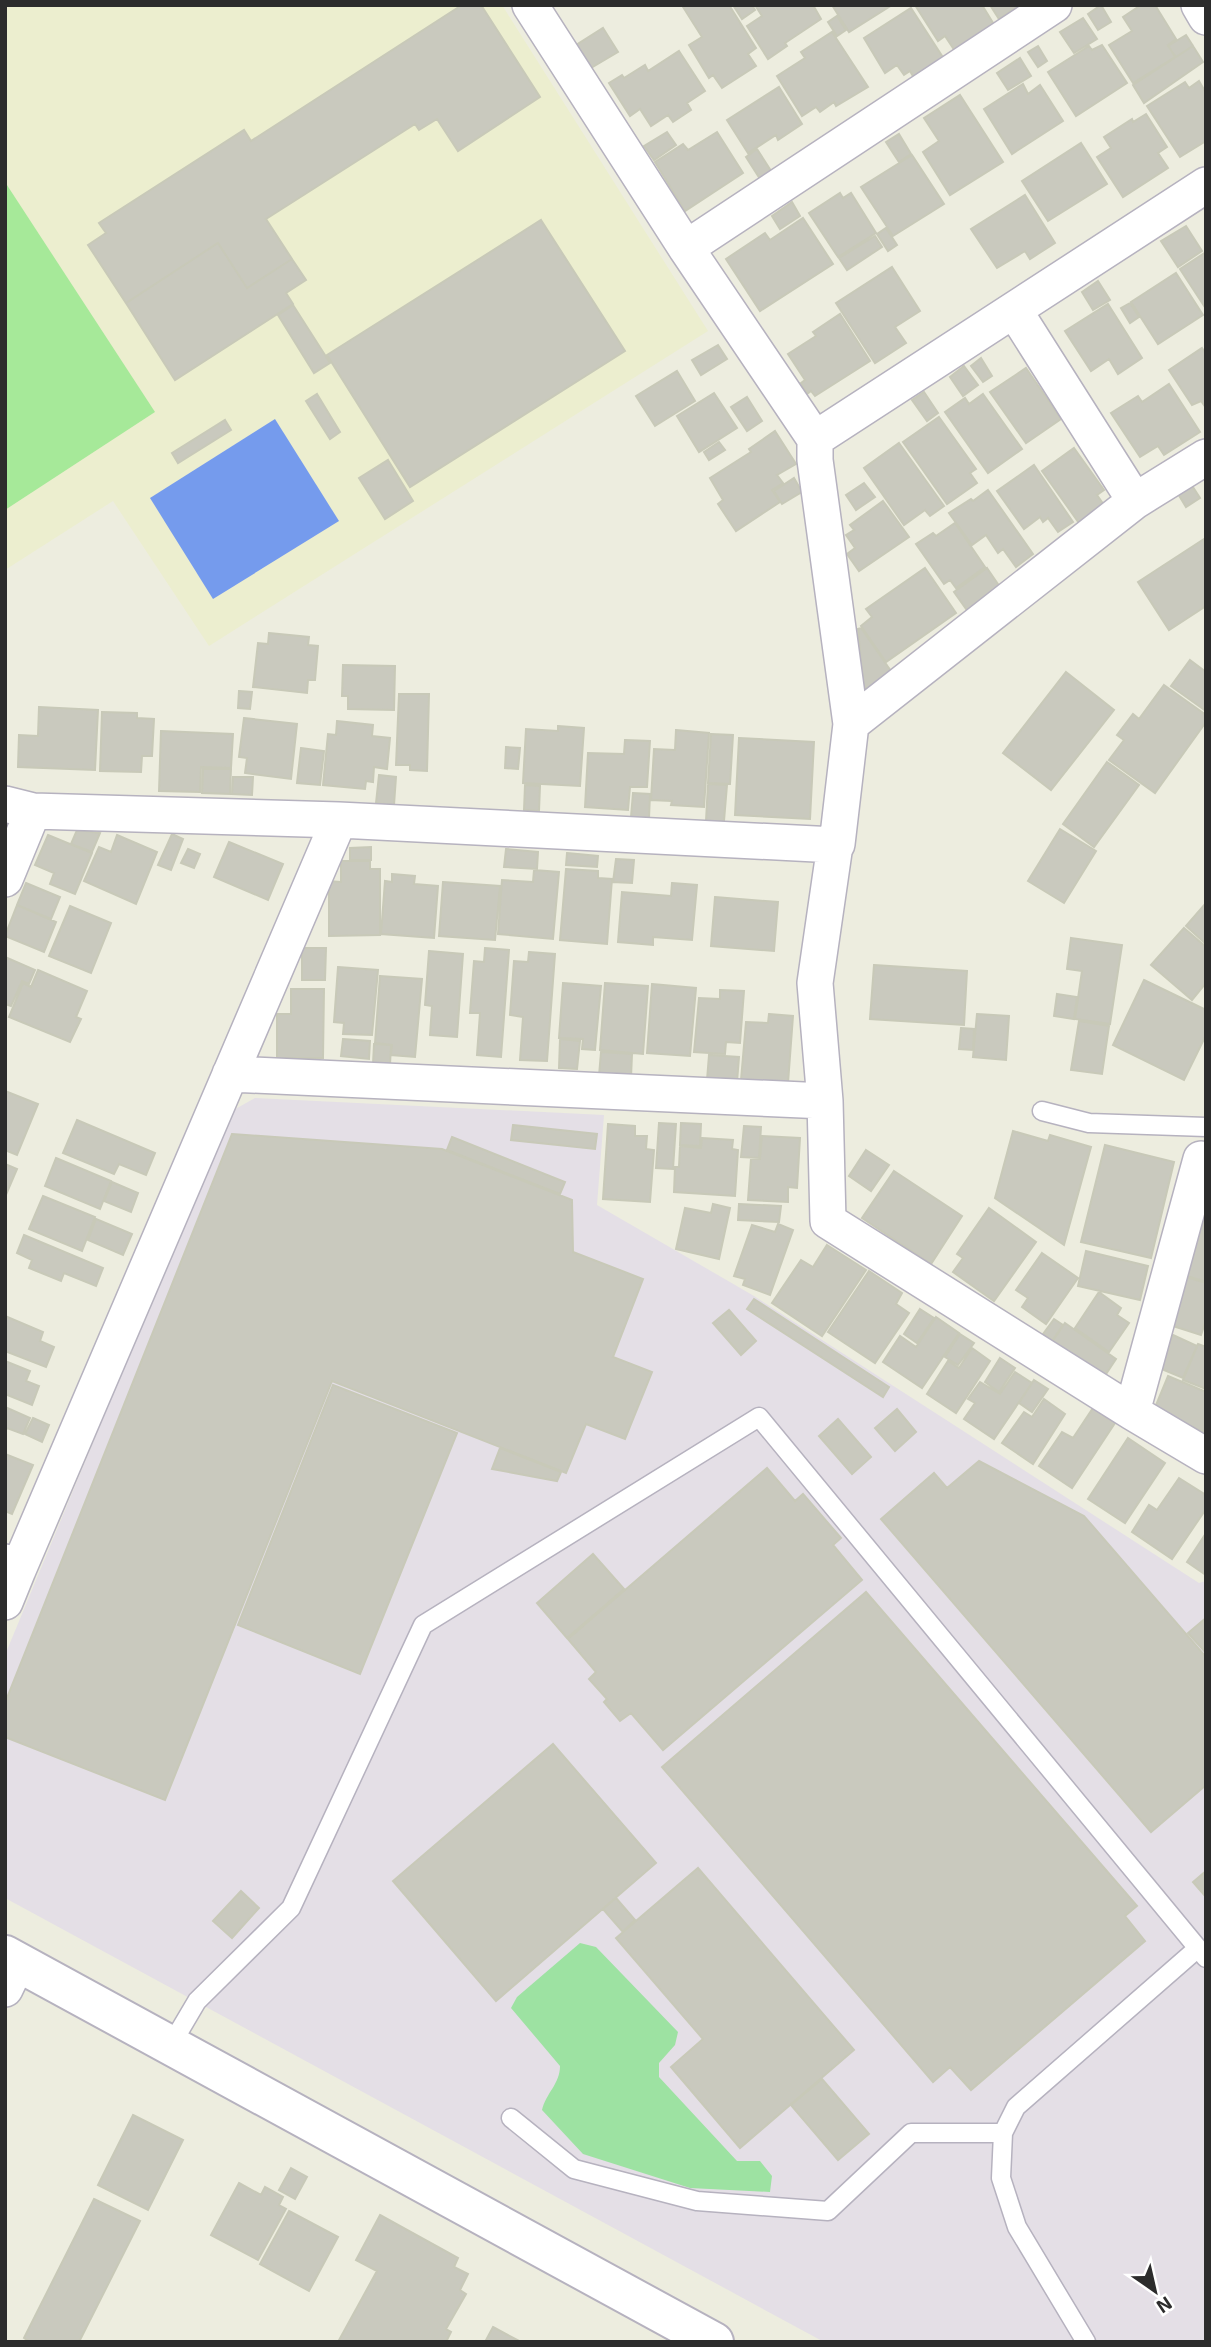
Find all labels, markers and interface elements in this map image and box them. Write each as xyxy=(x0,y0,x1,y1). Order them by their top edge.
north arrow xyxy=(1120,2256,1190,2326)
text: N xyxy=(1153,2292,1177,2319)

